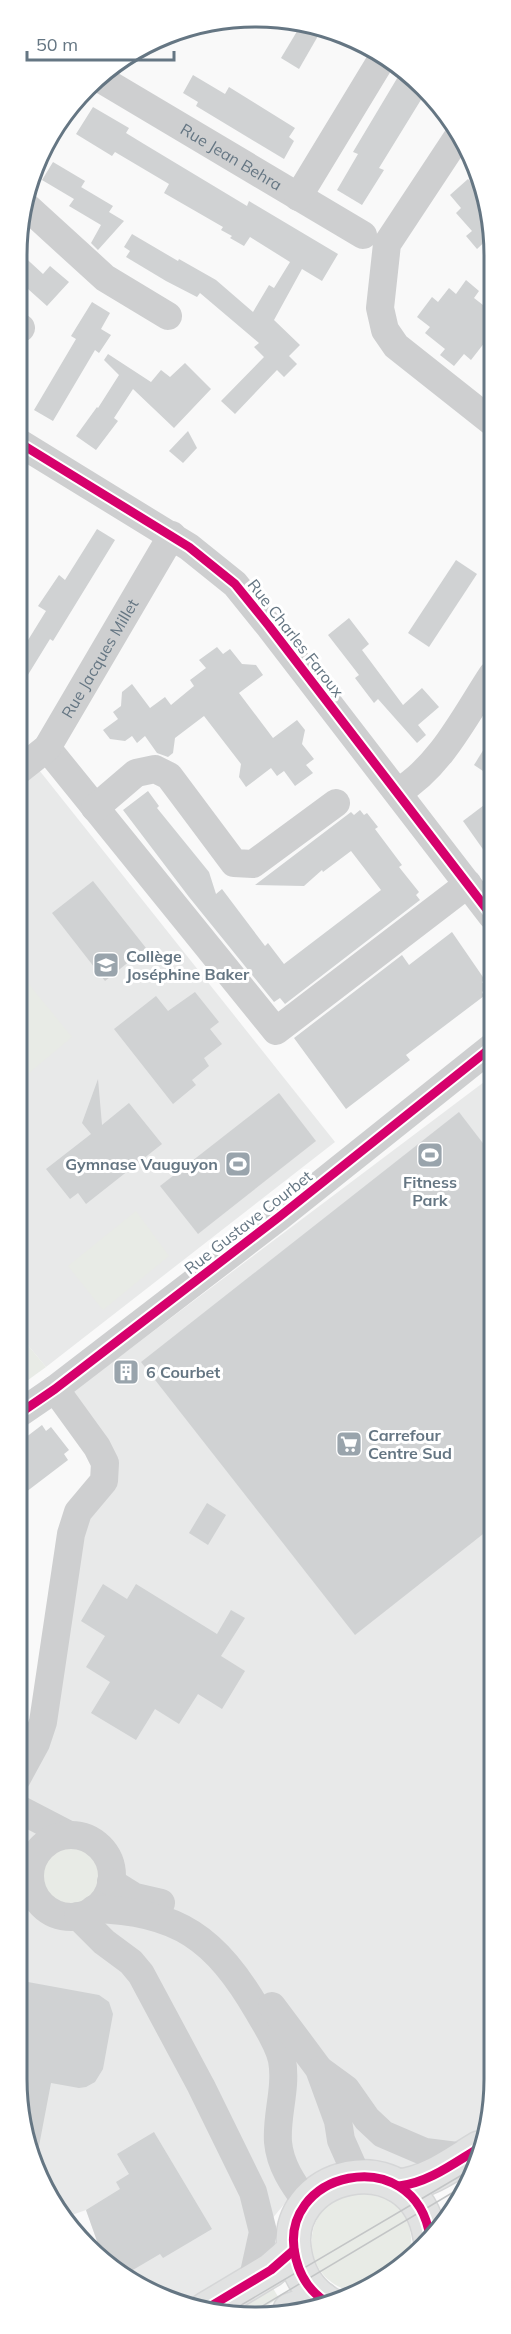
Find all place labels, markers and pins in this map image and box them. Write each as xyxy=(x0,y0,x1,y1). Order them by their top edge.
place label: Collège Joséphine Baker xyxy=(126,946,250,984)
school or university icon: Collège Joséphine Baker xyxy=(91,950,121,980)
sports icon: Fitness Park xyxy=(415,1140,445,1170)
sports icon: Gymnase Vauguyon xyxy=(223,1149,253,1179)
place label: Gymnase Vauguyon xyxy=(65,1154,218,1174)
place label: Fitness Park xyxy=(403,1172,457,1210)
building icon: 6 Courbet xyxy=(111,1357,141,1387)
place label: 6 Courbet xyxy=(146,1362,220,1382)
place label: Carrefour Centre Sud xyxy=(368,1425,452,1463)
supermarket icon: Carrefour Centre Sud xyxy=(334,1429,364,1459)

